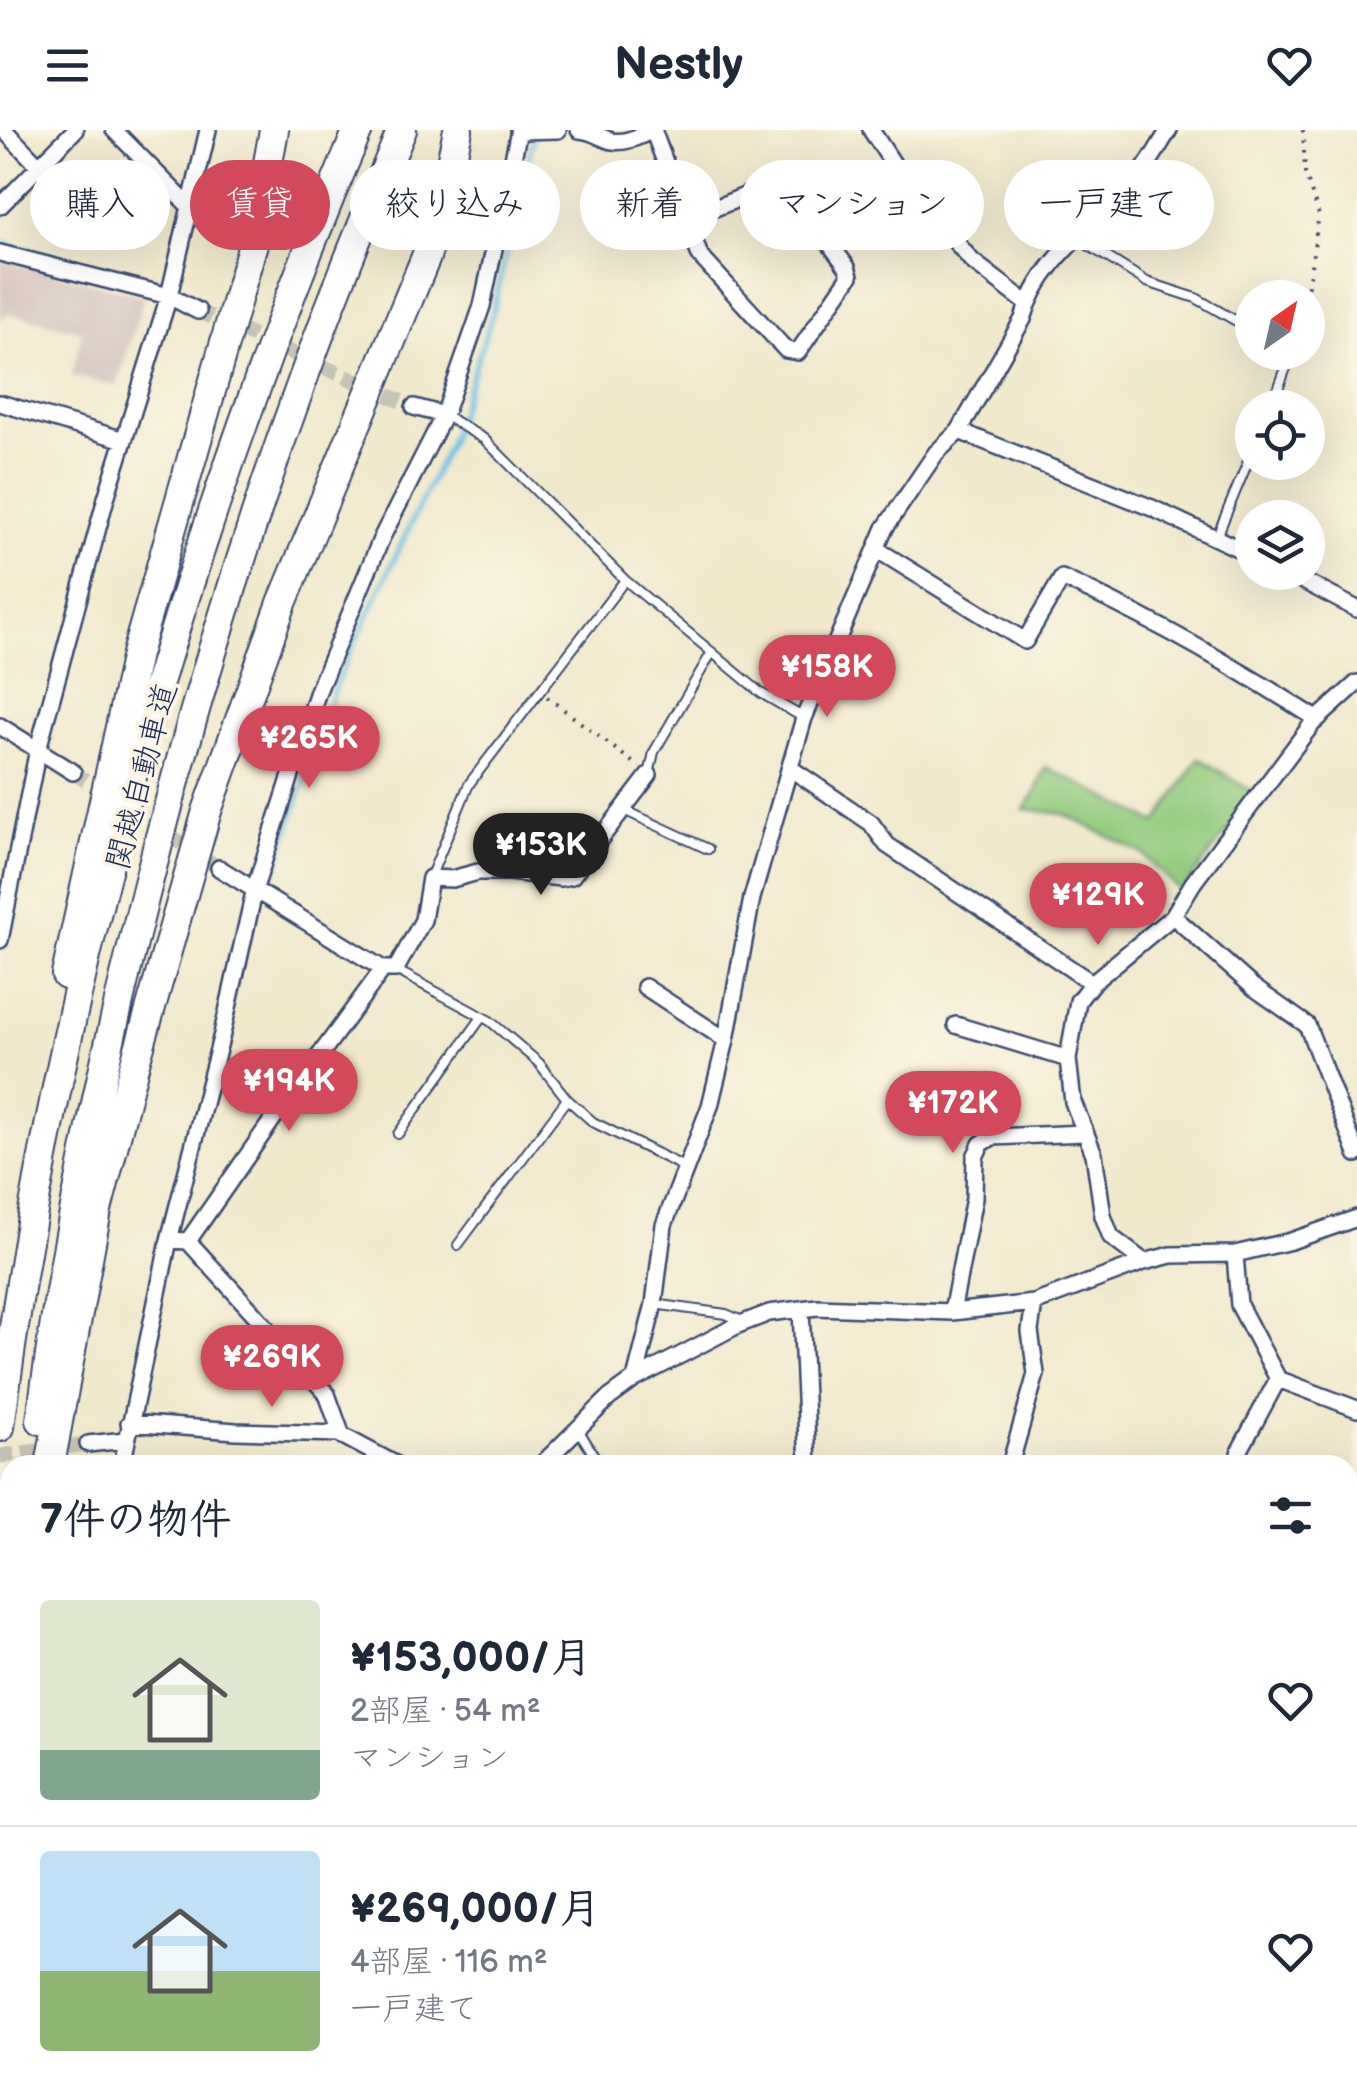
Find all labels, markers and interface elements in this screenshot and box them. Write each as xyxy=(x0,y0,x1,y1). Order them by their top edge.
icon: menu xyxy=(40,38,95,93)
text: Nestly xyxy=(614,38,743,93)
icon: heart xyxy=(1262,38,1317,93)
chip: 購入 xyxy=(30,160,170,250)
chip: 賃貸 xyxy=(190,160,330,250)
chip: 絞り込み xyxy=(350,160,560,250)
chip: 新着 xyxy=(580,160,720,250)
chip: マンション xyxy=(740,160,984,250)
chip: 一戸建て xyxy=(1004,160,1214,250)
north arrow xyxy=(1235,280,1325,370)
map controls xyxy=(1235,280,1325,590)
button: locate xyxy=(1235,390,1325,480)
button: layers xyxy=(1235,500,1325,590)
pin: ¥158K xyxy=(757,635,897,720)
text: ¥158K xyxy=(781,648,873,687)
street label: 関越自動車道 xyxy=(99,679,186,874)
pin: ¥265K xyxy=(239,706,379,791)
text: ¥265K xyxy=(260,719,358,758)
pin: ¥153K xyxy=(471,813,611,898)
text: ¥153K xyxy=(495,826,587,865)
pin: ¥129K xyxy=(1028,863,1168,948)
text: ¥129K xyxy=(1052,876,1144,915)
pin: ¥194K xyxy=(219,1049,359,1134)
text: ¥194K xyxy=(243,1062,335,1101)
pin: ¥172K xyxy=(883,1071,1023,1156)
text: ¥172K xyxy=(907,1084,999,1123)
pin: ¥269K xyxy=(202,1325,342,1410)
text: ¥269K xyxy=(223,1338,321,1377)
icon: filters xyxy=(1263,1488,1318,1543)
text: 7件の物件 xyxy=(40,1495,231,1546)
text: ¥153,000/月 xyxy=(350,1633,592,1684)
icon: home xyxy=(120,1640,240,1760)
icon: heart xyxy=(1263,1673,1318,1728)
text: 2部屋 · 54 m² xyxy=(350,1692,541,1731)
text: マンション xyxy=(350,1739,509,1778)
text: ¥269,000/月 xyxy=(350,1884,601,1935)
icon: home xyxy=(120,1891,240,2011)
icon: heart xyxy=(1263,1924,1318,1979)
text: 4部屋 · 116 m² xyxy=(350,1943,548,1982)
text: 一戸建て xyxy=(350,1990,478,2029)

